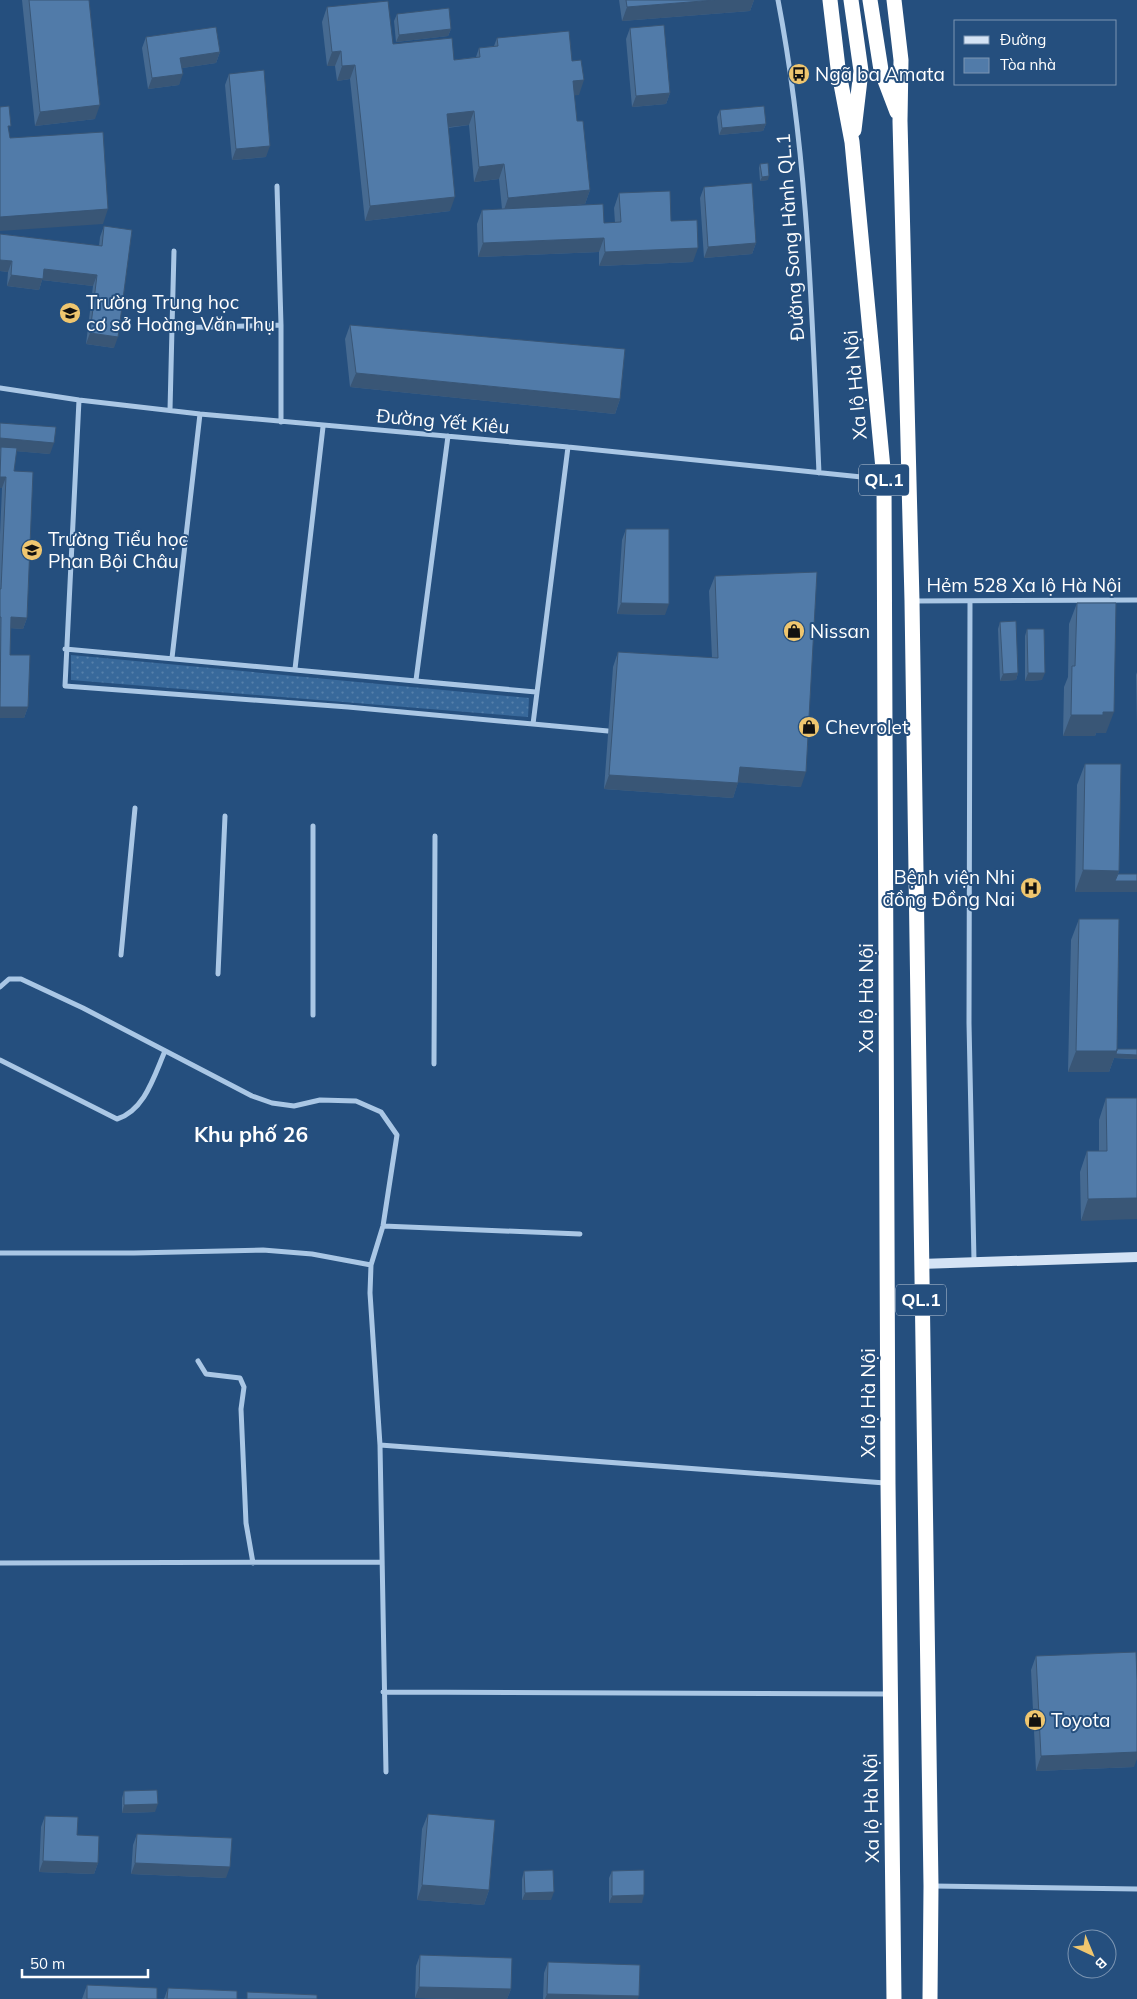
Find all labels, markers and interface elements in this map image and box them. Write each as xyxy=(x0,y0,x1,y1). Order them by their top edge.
legend xyxy=(954,20,1117,85)
text: Đường xyxy=(1000,30,1046,49)
text: Tòa nhà xyxy=(1000,55,1056,74)
bus stop icon: Ngã ba Amata xyxy=(787,62,811,86)
place label: Ngã ba Amata xyxy=(815,62,945,86)
street label: Đường Song Hành QL.1 xyxy=(771,132,809,342)
place label: Trường Trung học cơ sở Hoàng Văn Thụ xyxy=(86,290,275,336)
school or university icon: Trường Trung học cơ sở Hoàng Văn Thụ xyxy=(58,301,82,325)
street label: Xa lộ Hà Nội xyxy=(838,329,872,441)
street label: Đường Yết Kiêu xyxy=(376,403,510,439)
road number: QL.1 xyxy=(859,464,909,496)
place label: Trường Tiểu học Phan Bội Châu xyxy=(48,527,188,573)
school or university icon: Trường Tiểu học Phan Bội Châu xyxy=(20,538,44,562)
street label: Hẻm 528 Xa lộ Hà Nội xyxy=(926,573,1122,597)
shop icon: Nissan xyxy=(782,619,806,643)
place label: Nissan xyxy=(810,619,870,643)
shop icon: Chevrolet xyxy=(797,715,821,739)
place label: Chevrolet xyxy=(825,715,909,739)
place label: Bệnh viện Nhi đồng Đồng Nai xyxy=(882,865,1015,911)
hospital icon: Bệnh viện Nhi đồng Đồng Nai xyxy=(1019,876,1043,900)
street label: Xa lộ Hà Nội xyxy=(854,943,878,1053)
district label: Khu phố 26 xyxy=(194,1121,308,1147)
road number: QL.1 xyxy=(896,1284,946,1316)
street label: Xa lộ Hà Nội xyxy=(856,1348,880,1458)
shop icon: Toyota xyxy=(1023,1708,1047,1732)
place label: Toyota xyxy=(1051,1708,1111,1732)
street label: Xa lộ Hà Nội xyxy=(858,1753,884,1863)
north arrow xyxy=(1067,1929,1117,1979)
scale bar xyxy=(22,1946,149,1978)
text: 50 m xyxy=(30,1954,65,1973)
text: B xyxy=(1091,1954,1111,1973)

